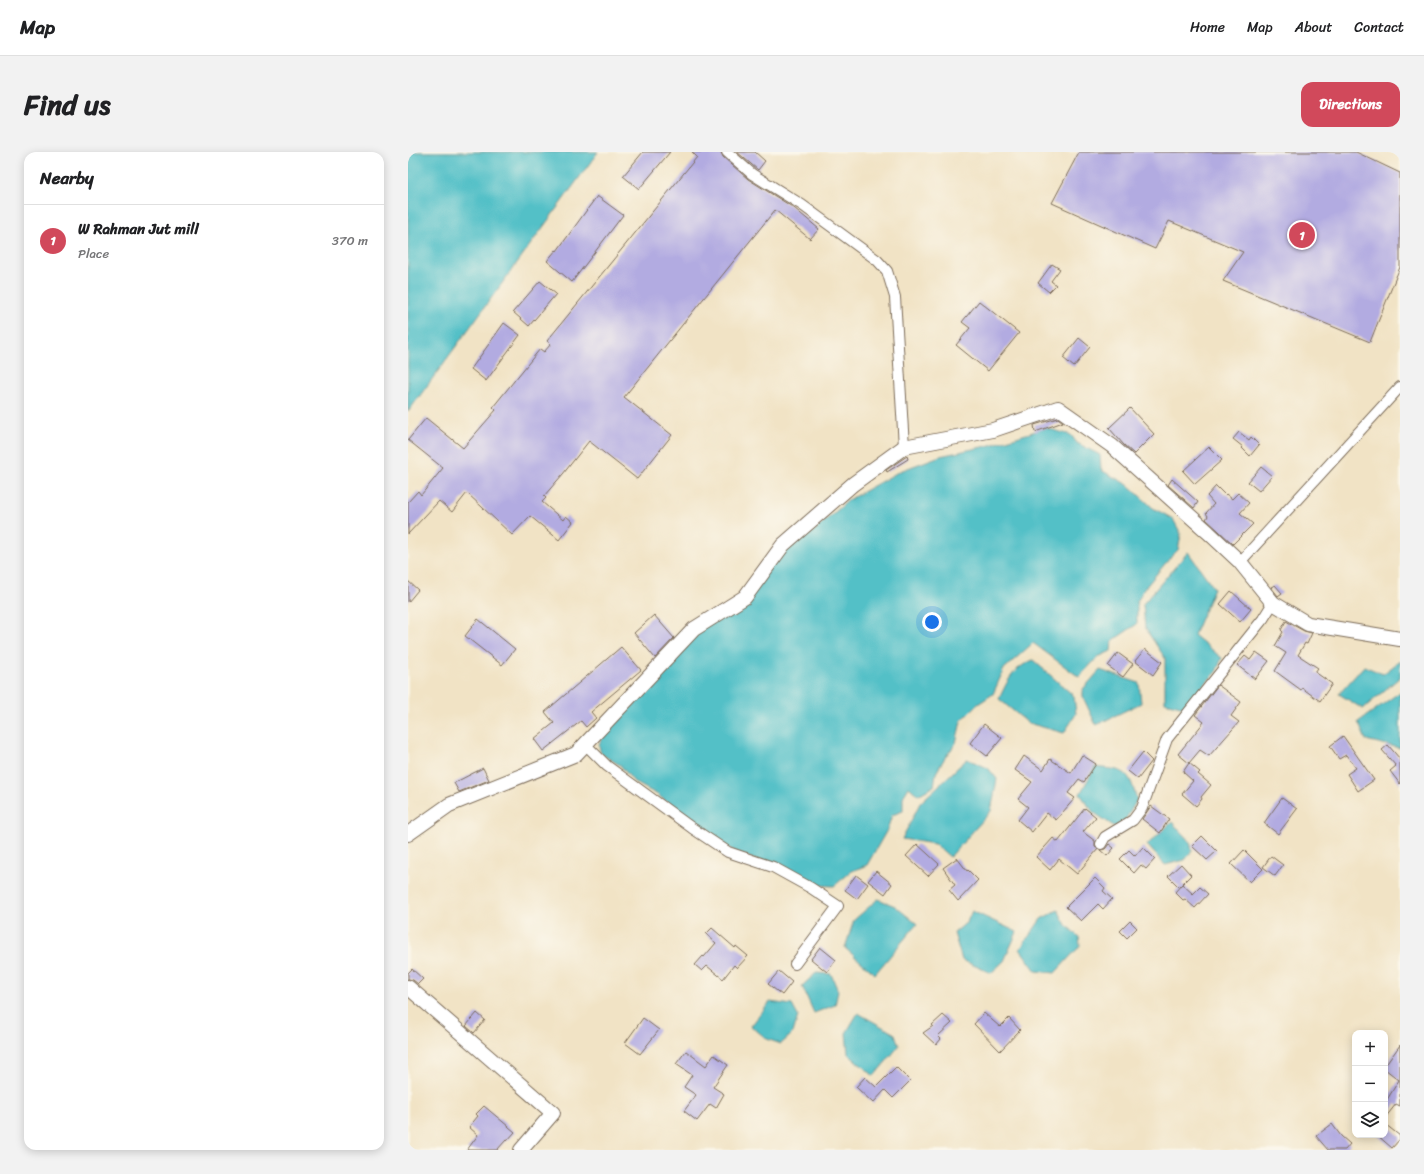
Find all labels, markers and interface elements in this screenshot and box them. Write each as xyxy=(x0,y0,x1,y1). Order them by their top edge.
text: Map xyxy=(20,11,55,44)
text: Home xyxy=(1190,15,1225,40)
text: Map xyxy=(1247,15,1273,40)
text: About xyxy=(1295,15,1332,40)
text: Contact xyxy=(1354,15,1404,40)
text: Find us xyxy=(24,80,111,129)
button: Directions xyxy=(1301,82,1400,127)
text: Nearby xyxy=(40,163,94,193)
text: W Rahman Jut mill xyxy=(78,216,199,242)
pin: 1 xyxy=(1289,220,1315,250)
text: 1 xyxy=(50,229,56,252)
text: 370 m xyxy=(332,229,368,252)
text: Place xyxy=(78,242,109,265)
your location xyxy=(922,612,942,632)
map controls xyxy=(1352,1030,1388,1138)
button: + xyxy=(1352,1030,1388,1066)
button: − xyxy=(1352,1066,1388,1102)
button: layers xyxy=(1352,1102,1388,1138)

